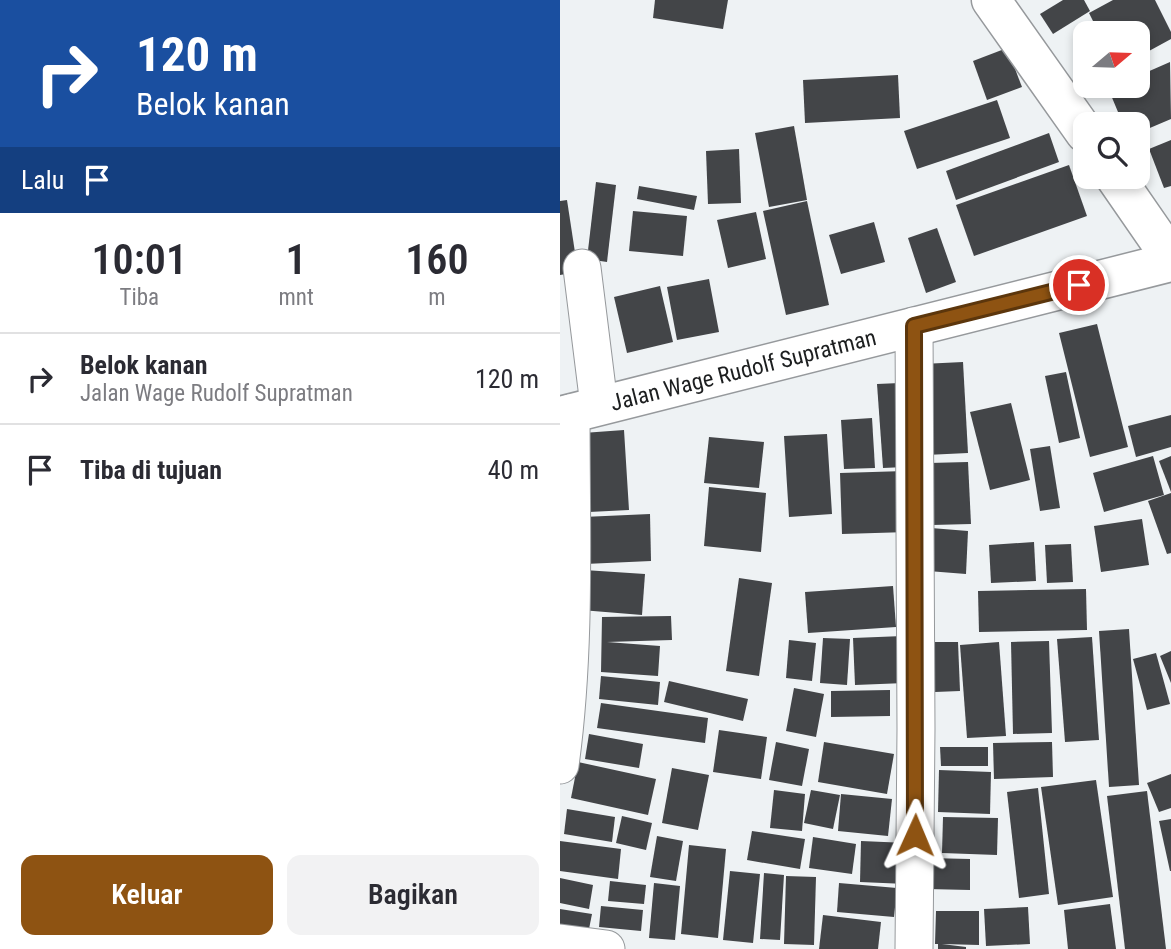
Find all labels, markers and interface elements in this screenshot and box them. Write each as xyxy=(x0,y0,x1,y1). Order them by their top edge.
north arrow xyxy=(1073,21,1150,98)
map controls xyxy=(1073,21,1150,189)
text: 120 m xyxy=(136,26,258,83)
icon: right xyxy=(21,28,112,119)
text: Belok kanan xyxy=(136,85,290,123)
button: search xyxy=(1073,112,1150,189)
icon: arrive xyxy=(78,161,116,199)
text: Lalu xyxy=(21,165,64,195)
text: 10:01 xyxy=(91,235,187,284)
text: 1 xyxy=(286,235,307,284)
text: 160 xyxy=(405,235,469,284)
pin xyxy=(1049,255,1109,315)
icon: arrive xyxy=(1060,266,1098,304)
text: Tiba xyxy=(119,284,159,311)
text: mnt xyxy=(278,284,314,311)
text: m xyxy=(428,284,446,311)
street label: Jalan Wage Rudolf Supratman xyxy=(608,323,879,416)
text: Belok kanan xyxy=(80,350,207,380)
icon: right xyxy=(21,360,59,398)
text: 120 m xyxy=(475,364,539,394)
text: Jalan Wage Rudolf Supratman xyxy=(80,380,353,407)
icon: arrive xyxy=(21,451,59,489)
text: Tiba di tujuan xyxy=(80,455,222,485)
text: 40 m xyxy=(488,455,539,485)
position arrow xyxy=(878,798,952,872)
button: Keluar xyxy=(21,855,273,935)
button: Bagikan xyxy=(287,855,539,935)

